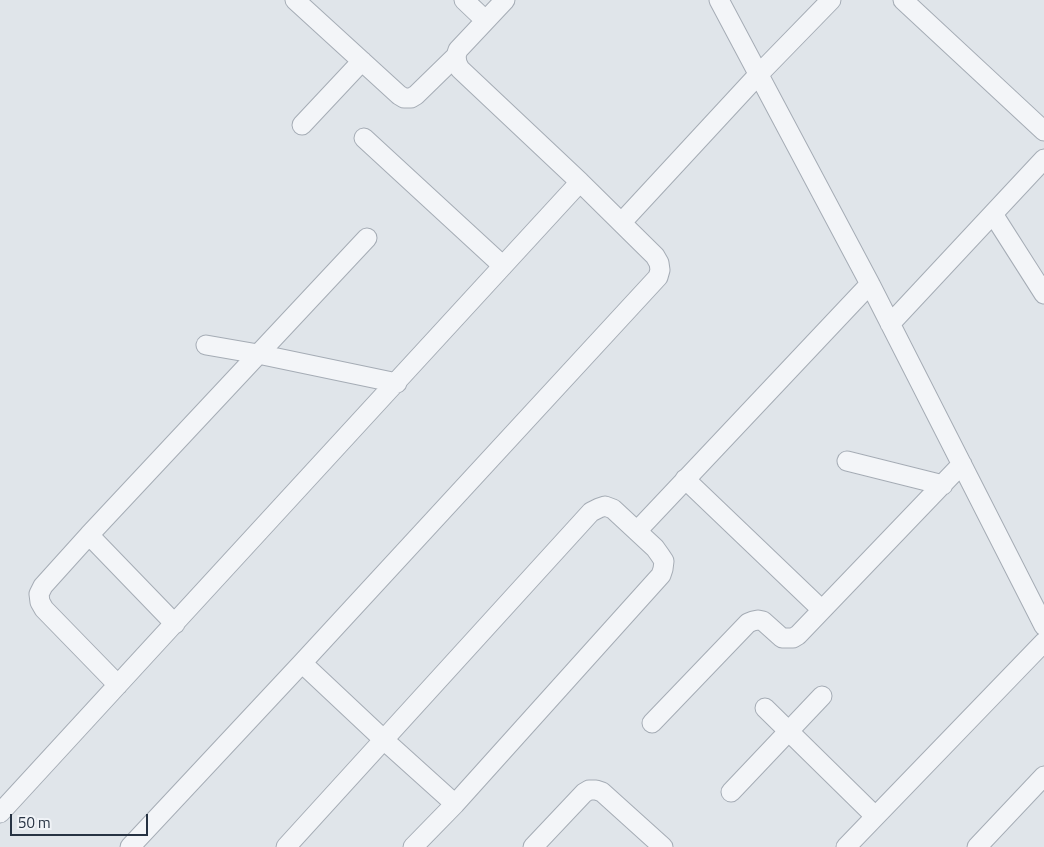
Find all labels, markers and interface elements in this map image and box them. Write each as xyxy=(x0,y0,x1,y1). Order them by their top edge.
scale bar xyxy=(12,804,150,836)
text: 50 m xyxy=(18,811,51,834)

